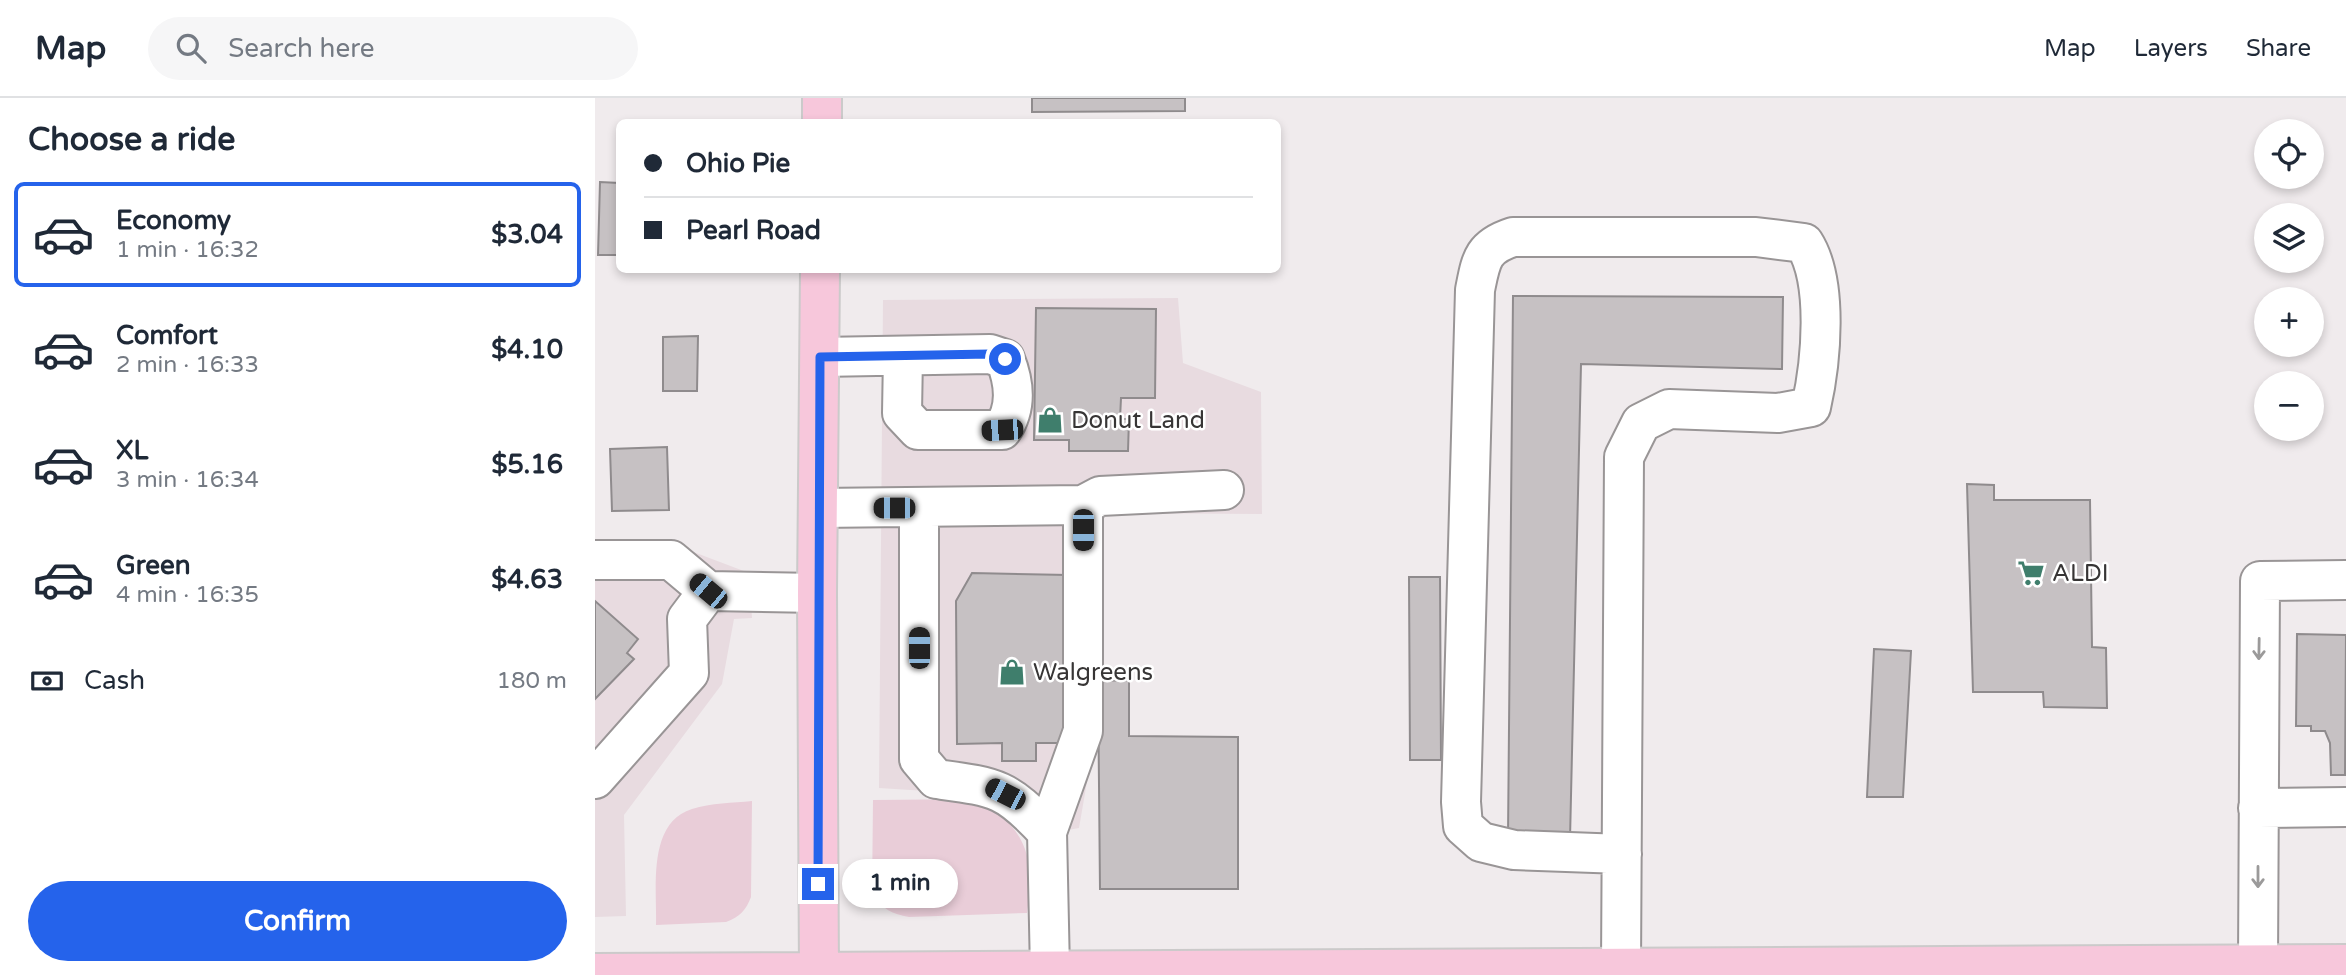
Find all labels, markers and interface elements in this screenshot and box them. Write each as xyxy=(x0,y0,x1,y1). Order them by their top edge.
search box xyxy=(148,17,638,80)
text: Map xyxy=(35,29,106,68)
icon: search xyxy=(172,29,210,67)
text: Search here xyxy=(228,33,374,64)
text: Map xyxy=(2044,34,2096,63)
text: Layers xyxy=(2134,34,2208,63)
text: Share xyxy=(2246,34,2311,63)
map controls xyxy=(2254,119,2324,441)
button: locate xyxy=(2254,119,2324,189)
text: Choose a ride xyxy=(28,121,235,159)
text: Ohio Pie xyxy=(686,148,790,179)
icon: car xyxy=(32,203,95,266)
button: layers xyxy=(2254,203,2324,273)
text: Economy xyxy=(116,205,231,236)
text: Pearl Road xyxy=(686,215,821,246)
text: $3.04 xyxy=(491,219,563,250)
text: 1 min · 16:32 xyxy=(116,236,259,264)
button: + xyxy=(2254,287,2324,357)
icon: car xyxy=(32,318,95,381)
text: Comfort xyxy=(116,320,218,351)
text: $4.10 xyxy=(491,334,563,365)
route start xyxy=(989,343,1021,375)
text: 2 min · 16:33 xyxy=(116,351,259,379)
button: − xyxy=(2254,371,2324,441)
shop icon: Donut Land xyxy=(1035,405,1065,435)
place label: Donut Land xyxy=(1071,406,1205,435)
car xyxy=(981,418,1024,442)
icon: car xyxy=(32,433,95,496)
text: XL xyxy=(116,435,148,466)
text: $5.16 xyxy=(491,449,563,480)
text: 3 min · 16:34 xyxy=(116,466,259,494)
car xyxy=(874,498,916,519)
car xyxy=(1073,509,1094,551)
icon: car xyxy=(32,548,95,611)
text: Green xyxy=(116,550,191,581)
supermarket icon: ALDI xyxy=(2016,558,2046,588)
place label: ALDI xyxy=(2052,559,2109,588)
text: $4.63 xyxy=(491,564,563,595)
car xyxy=(686,569,731,613)
text: 4 min · 16:35 xyxy=(116,581,259,609)
car xyxy=(909,627,930,669)
one-way arrow xyxy=(2252,638,2266,661)
shop icon: Walgreens xyxy=(997,657,1027,687)
place label: Walgreens xyxy=(1033,658,1153,687)
icon: cash xyxy=(28,662,66,700)
text: Cash xyxy=(84,665,145,696)
text: 180 m xyxy=(497,667,567,695)
car xyxy=(982,775,1029,813)
callout: 1 min xyxy=(843,860,958,908)
one-way arrow xyxy=(2251,865,2265,888)
route end xyxy=(802,868,834,900)
text: 1 min xyxy=(869,869,931,897)
button: Confirm xyxy=(28,881,567,961)

